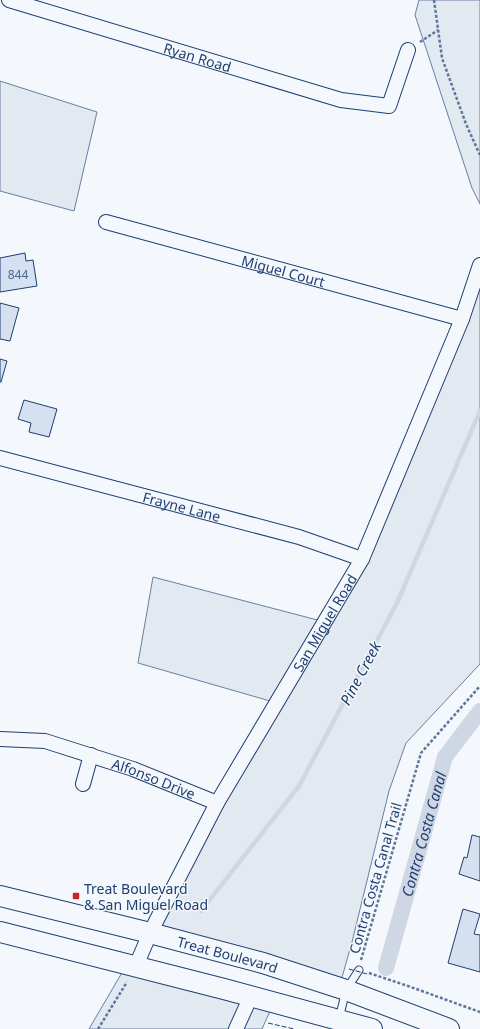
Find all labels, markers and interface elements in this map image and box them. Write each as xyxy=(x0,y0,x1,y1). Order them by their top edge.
street label: Ryan Road xyxy=(162,38,234,76)
street label: Miguel Court xyxy=(240,250,327,291)
house number: 844 xyxy=(8,266,28,283)
street label: Frayne Lane xyxy=(141,487,223,525)
street label: San Miguel Road xyxy=(288,570,361,675)
water label: Pine Creek xyxy=(335,637,385,708)
street label: Alfonso Drive xyxy=(110,753,198,803)
water label: Contra Costa Canal xyxy=(396,768,451,899)
street label: Contra Costa Canal Trail xyxy=(344,800,406,956)
place label: Treat Boulevard & San Miguel Road xyxy=(84,879,208,914)
marker: Treat Boulevard & San Miguel Road xyxy=(71,891,81,901)
street label: Treat Boulevard xyxy=(175,931,281,977)

